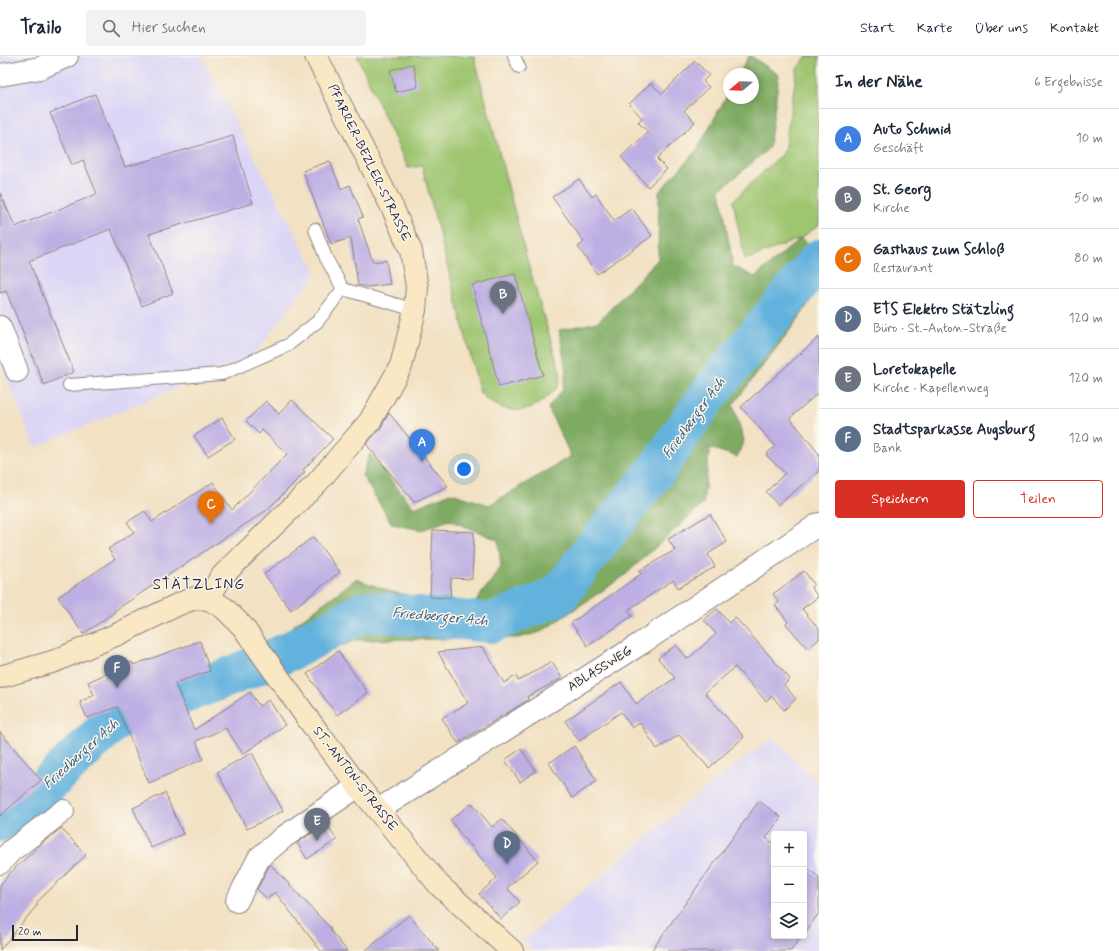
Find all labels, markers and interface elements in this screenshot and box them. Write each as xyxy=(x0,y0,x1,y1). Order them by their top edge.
search box xyxy=(86,10,366,46)
text: Trailo xyxy=(20,15,62,40)
icon: search xyxy=(100,17,122,39)
text: Hier suchen xyxy=(132,18,206,38)
text: Start xyxy=(860,19,895,37)
text: Karte xyxy=(917,19,952,37)
text: Über uns xyxy=(974,19,1028,37)
text: Kontakt xyxy=(1050,19,1099,37)
north arrow xyxy=(723,68,759,104)
text: In der Nähe xyxy=(835,71,923,93)
text: 6 Ergebnisse xyxy=(1034,74,1103,91)
street label: PFARRER-BEZLER-STRASSE xyxy=(323,82,415,244)
text: Auto Schmid xyxy=(873,120,951,140)
text: A xyxy=(844,130,852,147)
text: 10 m xyxy=(1076,130,1103,147)
text: Geschäft xyxy=(873,140,924,157)
text: St. Georg xyxy=(873,180,931,200)
text: B xyxy=(844,190,852,207)
text: 50 m xyxy=(1074,190,1103,207)
text: Kirche xyxy=(873,200,910,217)
text: Gasthaus zum Schloß xyxy=(873,240,1004,260)
text: C xyxy=(843,250,853,267)
text: 80 m xyxy=(1074,250,1103,267)
text: Restaurant xyxy=(873,260,933,277)
pin: B xyxy=(490,281,516,314)
text: ETS Elektro Stätzling xyxy=(873,300,1014,320)
text: D xyxy=(844,310,852,327)
text: 120 m xyxy=(1069,310,1103,327)
text: Büro · St.-Anton-Straße xyxy=(873,320,1007,337)
text: Loretokapelle xyxy=(873,360,956,380)
text: E xyxy=(844,370,852,387)
text: 120 m xyxy=(1069,370,1103,387)
water label: Friedberger Ach xyxy=(659,374,731,463)
text: Kirche · Kapellenweg xyxy=(873,380,989,397)
text: Stadtsparkasse Augsburg xyxy=(873,420,1035,440)
pin: A xyxy=(409,429,435,462)
text: F xyxy=(845,430,851,447)
text: 120 m xyxy=(1069,430,1103,447)
text: Bank xyxy=(873,440,902,457)
your location xyxy=(454,459,474,479)
button: Speichern xyxy=(835,480,965,518)
button: Teilen xyxy=(973,480,1103,518)
pin: C xyxy=(198,491,224,524)
district label: STÄTZLING xyxy=(153,575,245,595)
water label: Friedberger Ach xyxy=(391,604,489,632)
street label: ABLASSWEG xyxy=(564,642,636,696)
pin: F xyxy=(104,655,130,688)
water label: Friedberger Ach xyxy=(39,715,124,794)
street label: ST.-ANTON-STRASSE xyxy=(309,724,401,834)
pin: E xyxy=(304,808,330,841)
pin: D xyxy=(494,831,520,864)
map controls xyxy=(771,831,807,939)
button: + xyxy=(771,831,807,867)
button: − xyxy=(771,867,807,903)
button: layers xyxy=(771,903,807,939)
scale bar xyxy=(12,923,78,942)
text: 20 m xyxy=(18,925,41,939)

